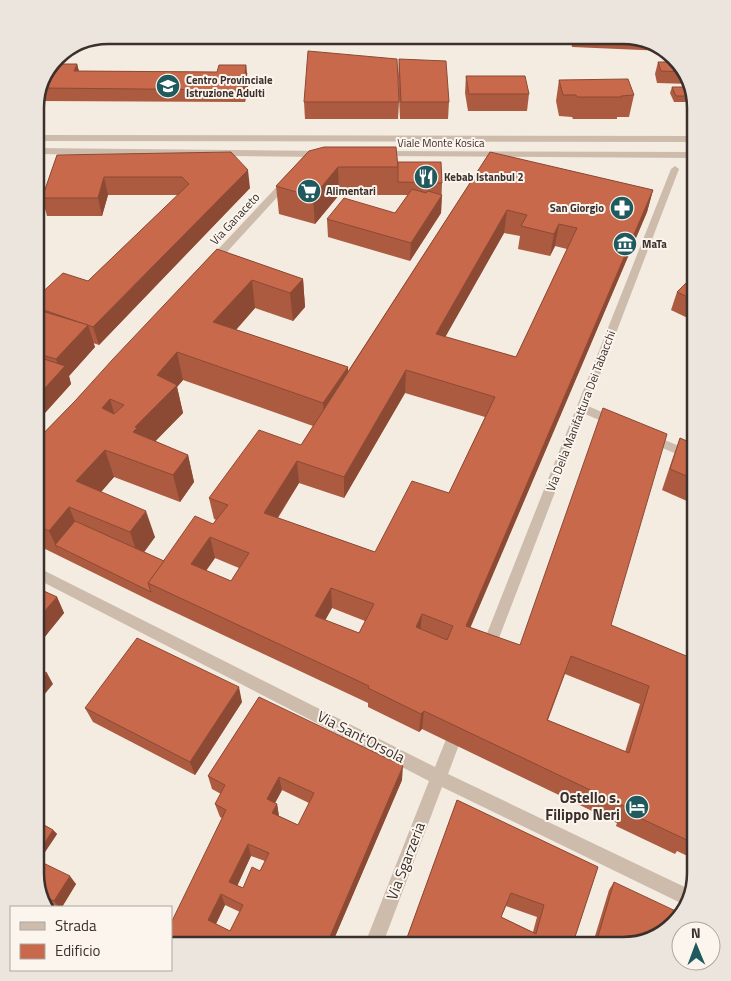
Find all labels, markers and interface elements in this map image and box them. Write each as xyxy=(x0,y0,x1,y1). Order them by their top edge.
place label: Centro Provinciale Istruzione Adulti xyxy=(186,72,273,101)
school or university icon: Centro Provinciale Istruzione Adulti xyxy=(155,73,181,99)
street label: Viale Monte Kosica xyxy=(397,135,485,151)
restaurant icon: Kebab Istanbul 2 xyxy=(413,164,439,190)
place label: Kebab Istanbul 2 xyxy=(444,169,524,185)
supermarket icon: Alimentari xyxy=(296,178,322,204)
place label: Alimentari xyxy=(326,183,376,199)
street label: Via Ganaceto xyxy=(205,188,264,249)
pharmacy icon: San Giorgio xyxy=(609,195,635,221)
place label: San Giorgio xyxy=(550,200,604,216)
museum icon: MaTa xyxy=(612,231,638,257)
place label: MaTa xyxy=(642,236,667,252)
street label: Via Della Manifattura Dei Tabacchi xyxy=(541,328,620,494)
street label: Via Sant'Orsola xyxy=(313,705,410,769)
place label: Ostello s. Filippo Neri xyxy=(545,786,620,826)
hotel icon: Ostello s. Filippo Neri xyxy=(624,794,650,820)
street label: Via Sgarzeria xyxy=(380,818,431,903)
legend xyxy=(10,906,172,971)
text: Strada xyxy=(55,914,97,937)
north arrow xyxy=(671,921,721,971)
text: N xyxy=(691,922,701,943)
text: Edificio xyxy=(55,939,100,962)

